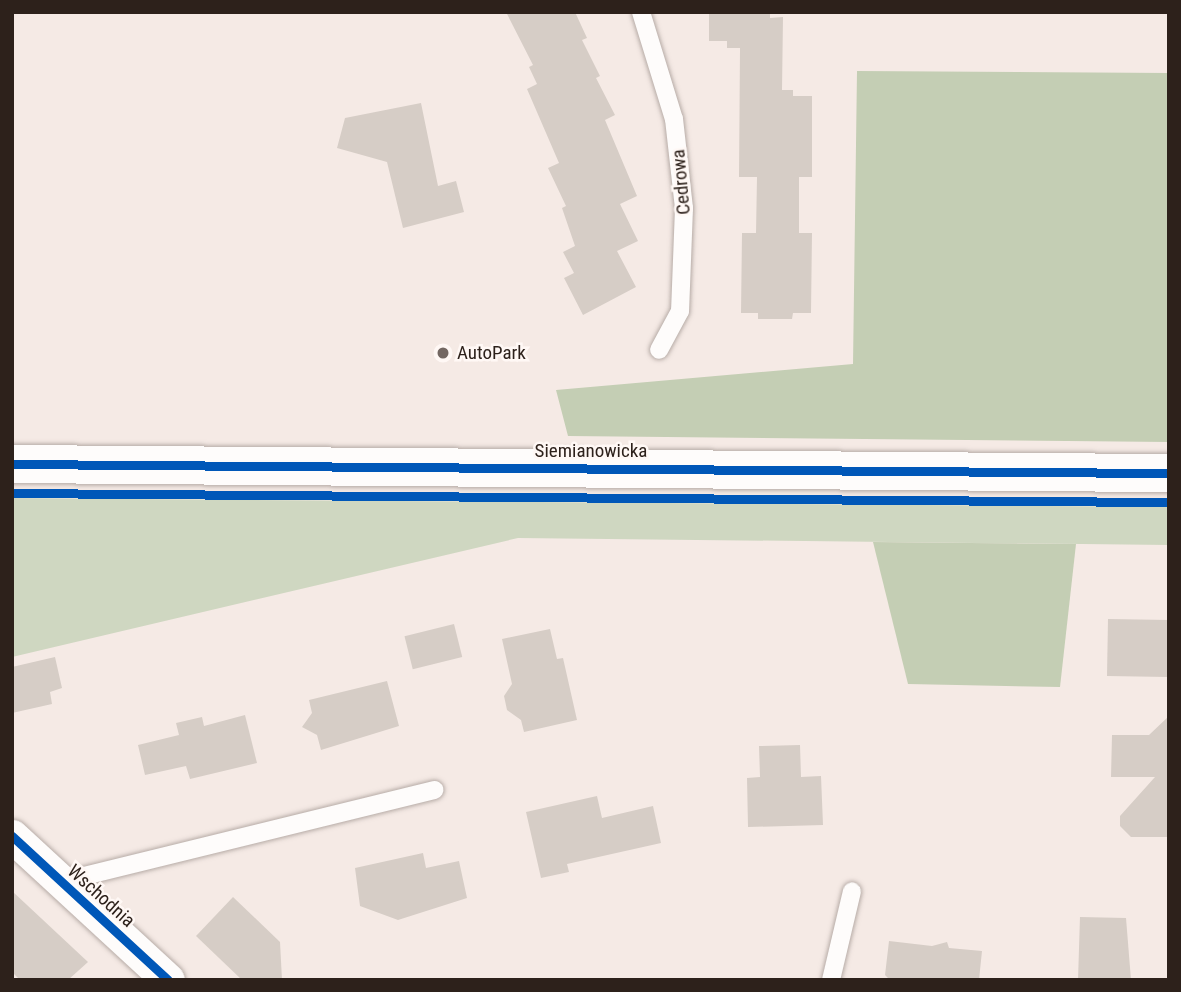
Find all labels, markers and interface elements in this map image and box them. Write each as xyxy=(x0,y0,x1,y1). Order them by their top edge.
street label: Cedrowa xyxy=(667,148,695,216)
place label: AutoPark xyxy=(457,342,526,364)
marker: AutoPark xyxy=(435,345,451,361)
street label: Siemianowicka xyxy=(535,440,647,462)
street label: Wschodnia xyxy=(63,860,139,932)

